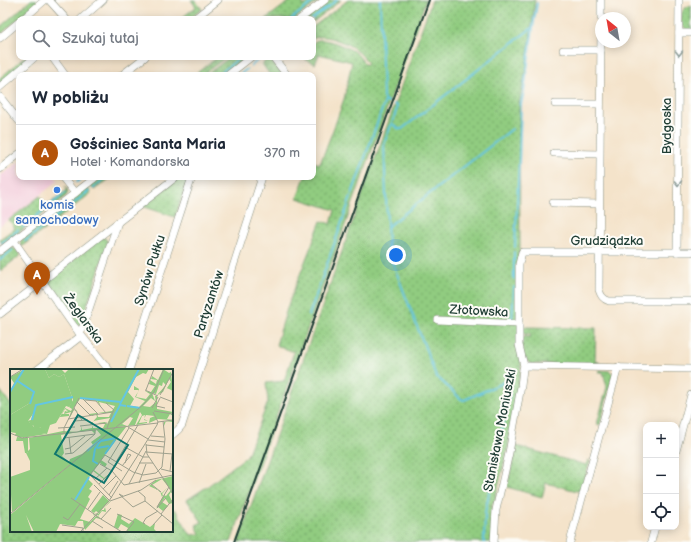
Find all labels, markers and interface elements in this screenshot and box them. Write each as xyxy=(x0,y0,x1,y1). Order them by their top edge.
north arrow xyxy=(595,12,631,48)
search box xyxy=(16,16,316,60)
icon: search xyxy=(30,27,52,49)
text: Szukaj tutaj xyxy=(62,29,139,48)
one-way arrow xyxy=(675,50,683,56)
text: W pobliżu xyxy=(32,88,109,108)
street label: Bydgoska xyxy=(659,98,675,154)
text: Gościniec Santa Maria xyxy=(70,135,226,154)
text: A xyxy=(41,145,49,161)
text: 370 m xyxy=(264,145,300,161)
text: Hotel · Komandorska xyxy=(70,154,190,170)
one-way arrow xyxy=(674,180,682,186)
marker: komis samochodowy xyxy=(52,185,62,195)
place label: komis samochodowy xyxy=(15,197,99,228)
street label: Synów Pułku xyxy=(131,233,169,308)
street label: Grudziądzka xyxy=(571,233,643,249)
your location xyxy=(386,245,406,265)
pin: A xyxy=(24,262,50,295)
street label: Partyzantów xyxy=(191,268,227,340)
street label: Żeglarska xyxy=(59,290,107,347)
street label: Złotowska xyxy=(448,301,509,321)
street label: Stanisława Moniuszki xyxy=(480,367,520,493)
inset map xyxy=(10,369,173,532)
map controls xyxy=(643,422,679,530)
button: + xyxy=(643,422,679,458)
button: − xyxy=(643,458,679,494)
button: locate xyxy=(643,494,679,530)

